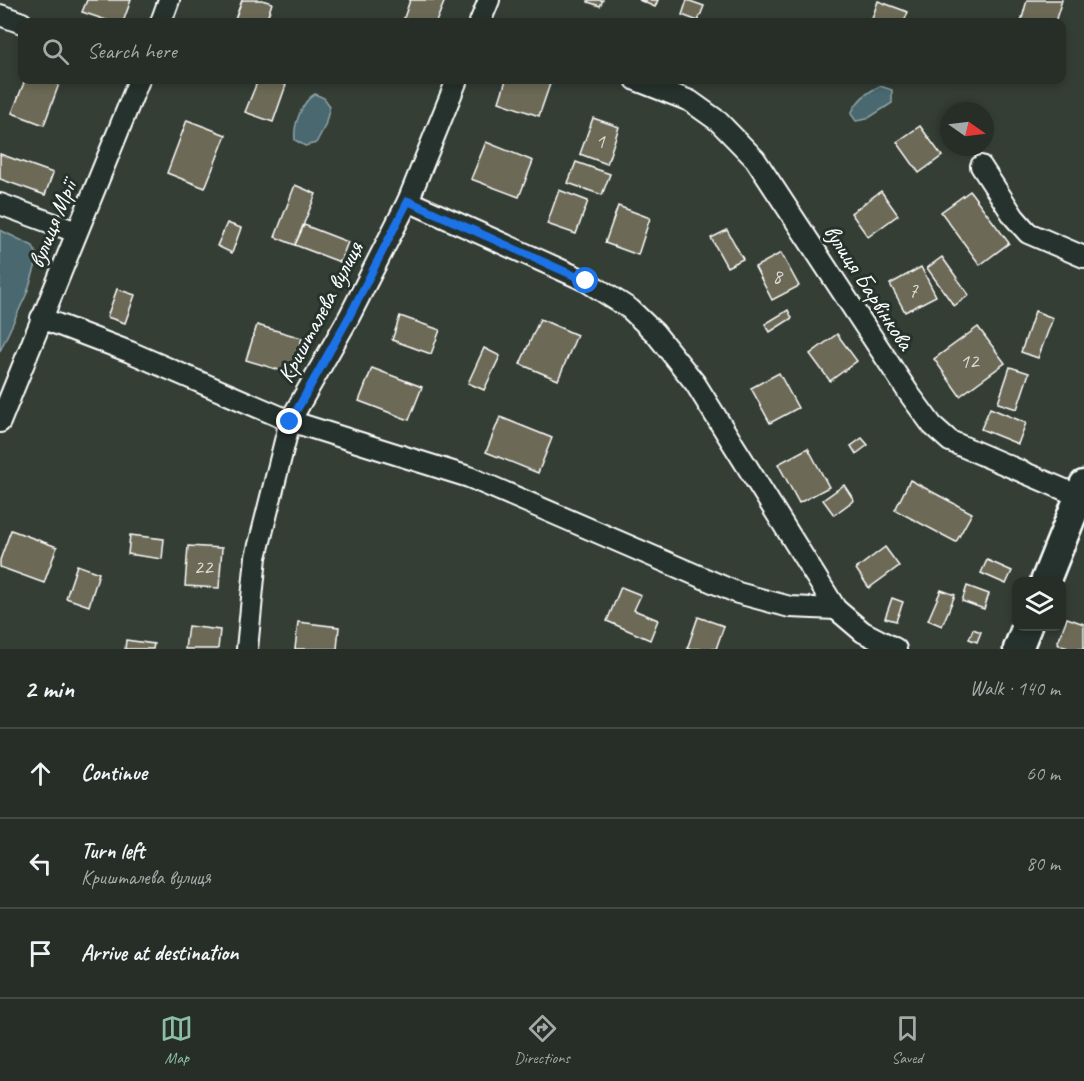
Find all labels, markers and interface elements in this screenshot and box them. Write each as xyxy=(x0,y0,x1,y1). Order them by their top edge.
search box xyxy=(18,18,1066,84)
icon: search xyxy=(39,35,72,68)
text: Search here xyxy=(87,37,177,65)
north arrow xyxy=(940,102,994,156)
house number: 1 xyxy=(595,128,606,154)
street label: вулиця Мрії xyxy=(21,171,85,272)
street label: вулиця Барвінкова xyxy=(817,218,922,357)
street label: Кришталева вулиця xyxy=(270,235,370,388)
house number: 8 xyxy=(772,263,784,289)
route start xyxy=(572,267,598,293)
house number: 7 xyxy=(908,277,919,303)
house number: 12 xyxy=(960,348,980,374)
route end xyxy=(276,408,302,434)
house number: 22 xyxy=(194,554,214,580)
map controls xyxy=(1012,577,1066,631)
button: layers xyxy=(1012,577,1066,631)
text: 2 min xyxy=(24,672,74,705)
text: Walk · 140 m xyxy=(970,676,1060,701)
icon: ahead xyxy=(24,757,57,790)
text: Continue xyxy=(81,759,147,787)
text: 60 m xyxy=(1026,761,1060,786)
text: Turn left xyxy=(81,837,145,865)
icon: left xyxy=(24,847,57,880)
text: 80 m xyxy=(1026,851,1060,876)
text: Кришталева вулиця xyxy=(81,865,211,890)
icon: arrive xyxy=(24,937,57,970)
text: Arrive at destination xyxy=(81,939,238,967)
tab: Map xyxy=(160,1012,193,1068)
tab: Directions xyxy=(514,1012,570,1068)
tab: Saved xyxy=(891,1012,924,1068)

